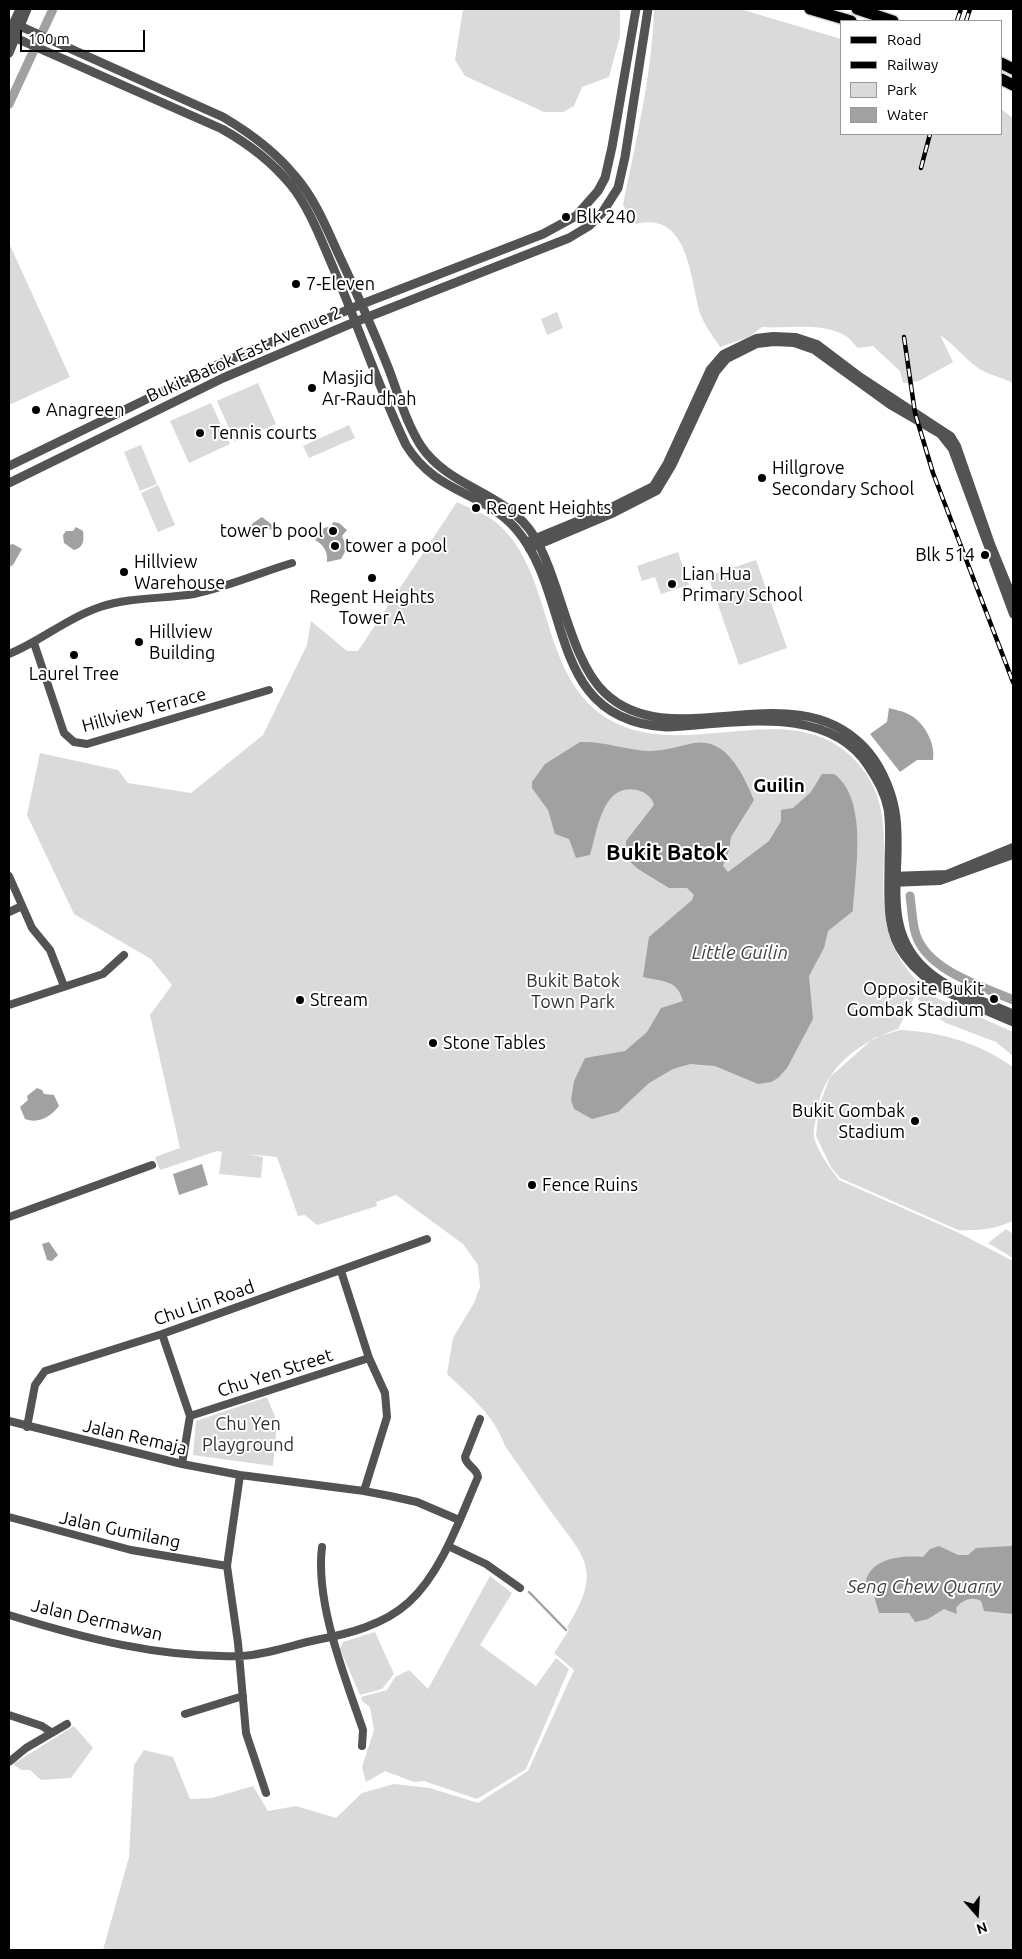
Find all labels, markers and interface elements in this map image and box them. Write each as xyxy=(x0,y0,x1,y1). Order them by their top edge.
scale bar xyxy=(22,20,148,52)
legend xyxy=(840,20,1002,135)
text: 100 m xyxy=(28,30,70,47)
text: Road xyxy=(887,31,922,48)
text: Railway xyxy=(887,56,938,73)
text: Park xyxy=(887,81,917,98)
text: Water xyxy=(887,106,928,123)
place label: Blk 240 xyxy=(576,206,636,228)
marker: Blk 240 xyxy=(560,211,572,223)
place label: 7-Eleven xyxy=(306,273,375,295)
marker: 7-Eleven xyxy=(290,278,302,290)
street label: Bukit Batok East Avenue 2 xyxy=(143,301,345,407)
place label: Masjid Ar-Raudhah xyxy=(322,367,416,409)
marker: Masjid Ar-Raudhah xyxy=(306,382,318,394)
place label: Anagreen xyxy=(46,399,125,421)
marker: Anagreen xyxy=(30,404,42,416)
place label: Tennis courts xyxy=(210,422,317,444)
marker: Tennis courts xyxy=(194,427,206,439)
place label: Hillgrove Secondary School xyxy=(772,457,914,499)
marker: Hillgrove Secondary School xyxy=(756,472,768,484)
place label: Regent Heights xyxy=(486,497,611,519)
marker: Regent Heights xyxy=(470,502,482,514)
place label: tower b pool xyxy=(220,520,323,542)
marker: tower b pool xyxy=(327,525,339,537)
place label: tower a pool xyxy=(345,535,447,557)
marker: tower a pool xyxy=(329,540,341,552)
place label: Blk 514 xyxy=(915,544,975,566)
marker: Blk 514 xyxy=(979,549,991,561)
place label: Hillview Warehouse xyxy=(134,551,225,594)
place label: Lian Hua Primary School xyxy=(682,563,803,606)
marker: Hillview Warehouse xyxy=(118,566,130,578)
marker: Regent Heights Tower A xyxy=(366,572,378,584)
marker: Lian Hua Primary School xyxy=(666,578,678,590)
place label: Regent Heights Tower A xyxy=(309,586,435,628)
place label: Hillview Building xyxy=(149,621,215,664)
marker: Hillview Building xyxy=(133,636,145,648)
marker: Laurel Tree xyxy=(68,649,80,661)
place label: Laurel Tree xyxy=(29,663,119,685)
street label: Hillview Terrace xyxy=(80,683,208,737)
district label: Guilin xyxy=(753,775,805,797)
district label: Bukit Batok xyxy=(606,840,728,866)
water label: Little Guilin xyxy=(692,942,788,964)
park label: Bukit Batok Town Park xyxy=(526,970,620,1012)
place label: Opposite Bukit Gombak Stadium xyxy=(847,978,984,1021)
place label: Stream xyxy=(310,989,368,1011)
marker: Opposite Bukit Gombak Stadium xyxy=(988,993,1000,1005)
marker: Stream xyxy=(294,994,306,1006)
place label: Stone Tables xyxy=(443,1032,546,1054)
marker: Stone Tables xyxy=(427,1037,439,1049)
place label: Bukit Gombak Stadium xyxy=(792,1100,905,1142)
marker: Bukit Gombak Stadium xyxy=(909,1115,921,1127)
place label: Fence Ruins xyxy=(542,1174,638,1196)
marker: Fence Ruins xyxy=(526,1179,538,1191)
street label: Chu Lin Road xyxy=(151,1276,257,1330)
street label: Chu Yen Street xyxy=(215,1344,335,1402)
park label: Chu Yen Playground xyxy=(202,1413,294,1456)
street label: Jalan Remaja xyxy=(81,1415,189,1459)
street label: Jalan Gumilang xyxy=(57,1507,183,1553)
water label: Seng Chew Quarry xyxy=(847,1576,1001,1598)
street label: Jalan Dermawan xyxy=(29,1594,165,1646)
north arrow xyxy=(952,1889,1002,1939)
text: N xyxy=(974,1919,989,1937)

